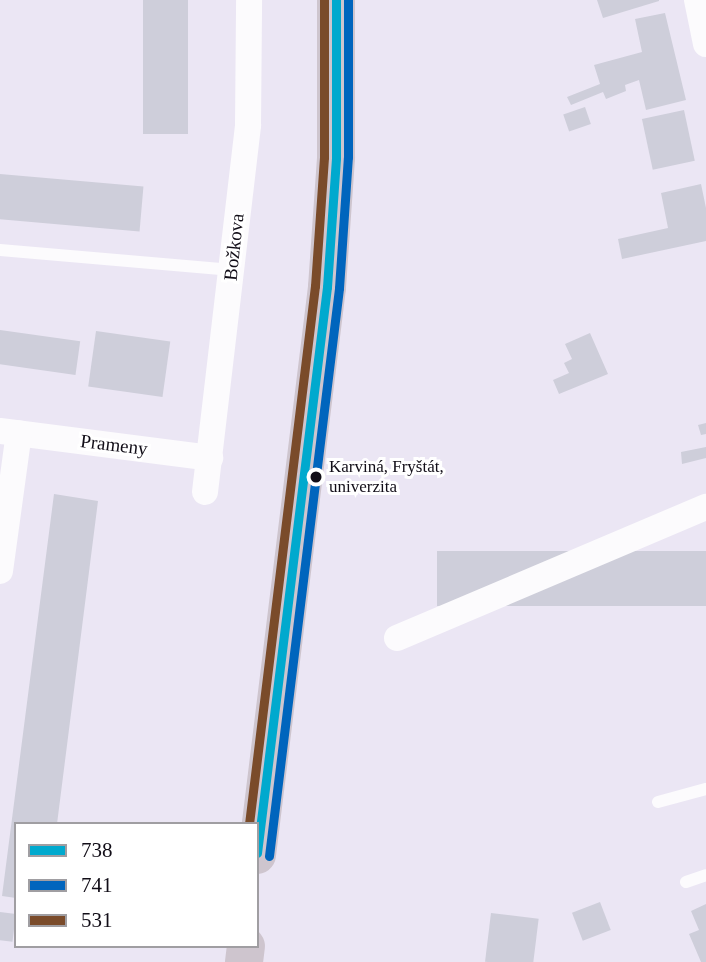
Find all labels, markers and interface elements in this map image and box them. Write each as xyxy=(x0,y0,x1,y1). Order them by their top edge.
street label: Božkova xyxy=(219,212,249,282)
street label: Prameny xyxy=(79,430,149,460)
place label: Karviná, Fryštát, univerzita xyxy=(329,457,444,497)
marker: Karviná, Fryštát, univerzita xyxy=(309,470,323,484)
legend xyxy=(14,822,259,948)
text: 738 xyxy=(81,838,113,862)
text: 741 xyxy=(81,873,113,897)
text: 531 xyxy=(81,908,113,932)

